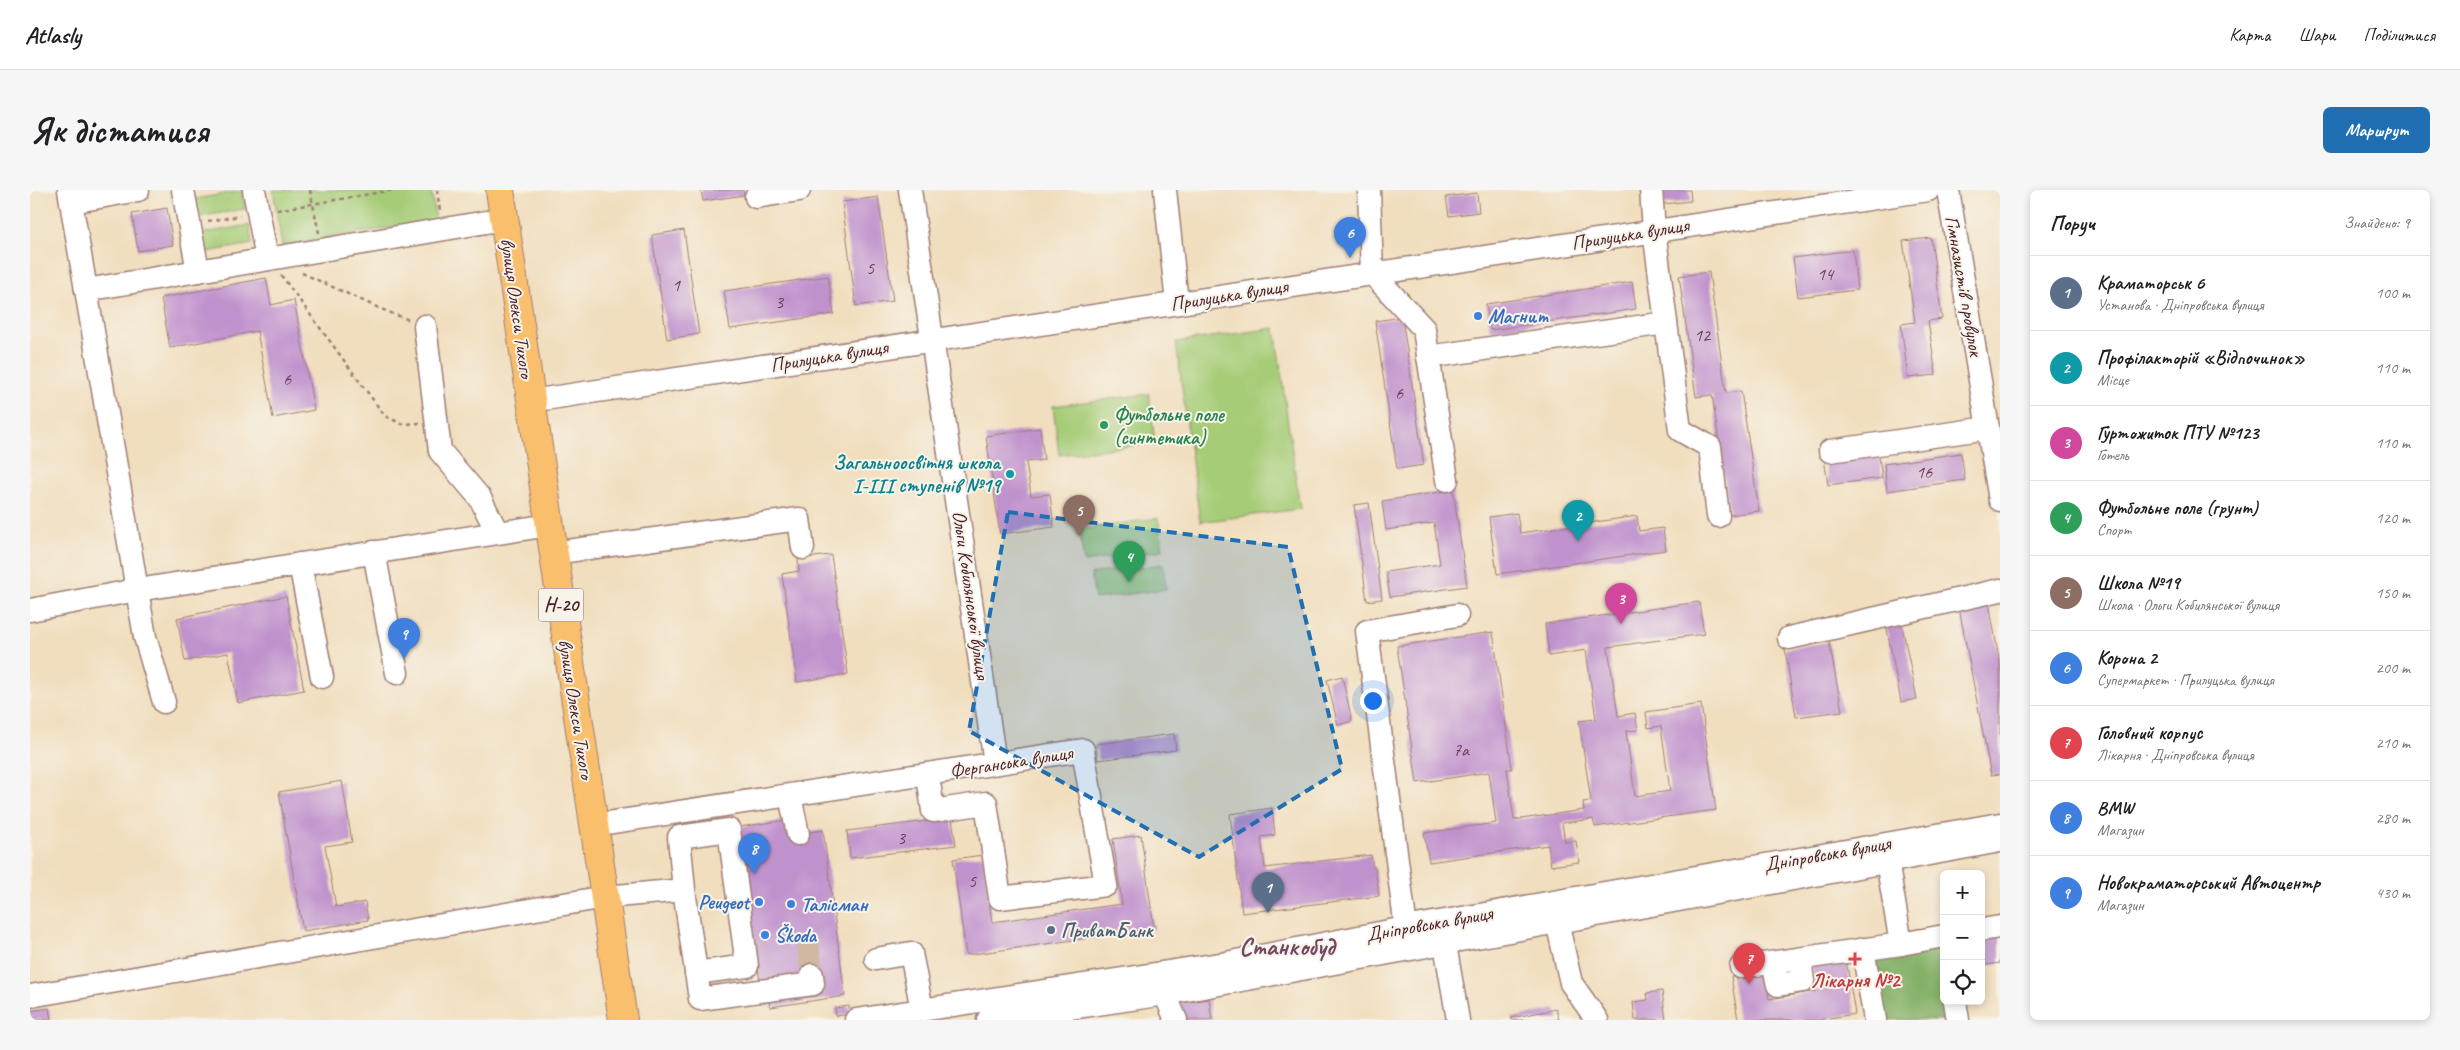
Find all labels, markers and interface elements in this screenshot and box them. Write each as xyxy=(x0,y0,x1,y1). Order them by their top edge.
text: Atlasly xyxy=(25,20,81,50)
text: Карта xyxy=(2229,24,2270,46)
text: Шари xyxy=(2298,24,2335,46)
text: Поділитися xyxy=(2363,24,2435,46)
button: Маршрут xyxy=(2323,107,2430,153)
text: Як дістатися xyxy=(30,108,208,153)
text: Поруч xyxy=(2050,210,2095,236)
street label: Прилуцька вулиця xyxy=(1570,212,1692,256)
text: Знайдено: 9 xyxy=(2344,213,2410,233)
street label: Гімназистів провулок xyxy=(1939,214,1989,360)
pin: 6 xyxy=(1334,217,1366,258)
street label: вулиця Олекси Тихого xyxy=(495,236,539,381)
house number: 5 xyxy=(866,257,875,279)
house number: 14 xyxy=(1817,263,1835,285)
text: Краматорськ 6 xyxy=(2097,271,2204,295)
street label: Прилуцька вулиця xyxy=(1169,273,1291,317)
house number: 1 xyxy=(672,274,681,296)
text: 1 xyxy=(2062,283,2070,303)
text: 100 m xyxy=(2376,283,2410,303)
house number: 3 xyxy=(775,291,785,313)
text: Установа · Дніпровська вулиця xyxy=(2097,295,2263,315)
place label: Магнит xyxy=(1488,304,1549,329)
marker: Магнит xyxy=(1472,310,1484,322)
house number: 12 xyxy=(1694,324,1712,346)
street label: Прилуцька вулиця xyxy=(769,334,891,378)
text: Профілакторій «Відпочинок» xyxy=(2097,346,2305,370)
text: 2 xyxy=(2062,358,2070,378)
text: 110 m xyxy=(2376,358,2410,378)
house number: 6 xyxy=(283,368,292,390)
text: Місце xyxy=(2097,370,2129,390)
house number: 6 xyxy=(1395,382,1404,404)
place label: Футбольне поле (синтетика) xyxy=(1114,402,1226,450)
marker: Футбольне поле (синтетика) xyxy=(1098,419,1110,431)
text: Гуртожиток ПТУ №123 xyxy=(2097,421,2259,445)
text: 3 xyxy=(2062,433,2070,453)
text: 110 m xyxy=(2376,433,2410,453)
text: Готель xyxy=(2097,445,2129,465)
place label: Загальноосвітня школа І-ІІІ ступенів №19 xyxy=(833,450,1002,498)
house number: 16 xyxy=(1916,461,1933,483)
marker: Загальноосвітня школа І-ІІІ ступенів №19 xyxy=(1004,468,1016,480)
pin: 5 xyxy=(1063,495,1095,536)
text: Футбольне поле (грунт) xyxy=(2097,496,2258,520)
pin: 2 xyxy=(1562,500,1594,541)
text: 4 xyxy=(2062,508,2070,528)
text: 120 m xyxy=(2376,508,2410,528)
street label: Ольги Кобилянської вулиця xyxy=(947,509,996,683)
text: Спорт xyxy=(2097,520,2132,540)
pin: 4 xyxy=(1113,541,1145,582)
text: Школа №19 xyxy=(2097,571,2179,595)
pin: 3 xyxy=(1605,583,1637,624)
text: 5 xyxy=(2063,583,2069,603)
text: 150 m xyxy=(2376,583,2410,603)
road number: Н-20 xyxy=(538,588,584,622)
text: Школа · Ольги Кобилянської вулиця xyxy=(2097,595,2279,615)
pin: 9 xyxy=(388,618,420,659)
street label: вулиця Олекси Тихого xyxy=(553,637,600,783)
text: Корона 2 xyxy=(2097,646,2157,670)
text: 6 xyxy=(2062,658,2070,678)
text: 200 m xyxy=(2376,658,2410,678)
text: Супермаркет · Прилуцька вулиця xyxy=(2097,670,2274,690)
your location xyxy=(1360,688,1386,714)
text: Головний корпус xyxy=(2097,721,2202,745)
text: 7 xyxy=(2062,733,2070,753)
text: 210 m xyxy=(2376,733,2410,753)
house number: 7а xyxy=(1453,739,1470,761)
street label: Ферганська вулиця xyxy=(948,740,1076,784)
text: Лікарня · Дніпровська вулиця xyxy=(2097,745,2253,765)
text: BMW xyxy=(2097,796,2134,820)
text: 8 xyxy=(2062,808,2070,828)
text: 280 m xyxy=(2376,808,2410,828)
text: Магазин xyxy=(2097,820,2144,840)
house number: 3 xyxy=(897,827,907,849)
street label: Дніпровська вулиця xyxy=(1762,830,1894,877)
pin: 8 xyxy=(738,833,770,874)
house number: 5 xyxy=(968,870,977,892)
map controls xyxy=(1940,870,1985,1005)
button: + xyxy=(1940,870,1985,915)
text: Новокраматорський Автоцентр xyxy=(2097,871,2320,895)
pin: 1 xyxy=(1252,872,1284,913)
text: 9 xyxy=(2062,883,2070,903)
text: 430 m xyxy=(2376,883,2410,903)
place label: Peugeot xyxy=(698,890,751,915)
place label: Талісман xyxy=(801,892,870,917)
text: Магазин xyxy=(2097,895,2144,915)
marker: Peugeot xyxy=(753,896,765,908)
marker: Талісман xyxy=(785,898,797,910)
street label: Дніпровська вулиця xyxy=(1364,900,1496,947)
button: − xyxy=(1940,915,1985,960)
place label: ПриватБанк xyxy=(1061,918,1155,943)
place label: Škoda xyxy=(775,923,818,948)
marker: ПриватБанк xyxy=(1045,924,1057,936)
marker: Škoda xyxy=(759,929,771,941)
district label: Станкобуд xyxy=(1239,931,1337,963)
pin: 7 xyxy=(1733,943,1765,984)
marker: Лікарня №2 xyxy=(1848,952,1862,966)
button: locate xyxy=(1940,960,1985,1005)
place label: Лікарня №2 xyxy=(1811,968,1901,993)

